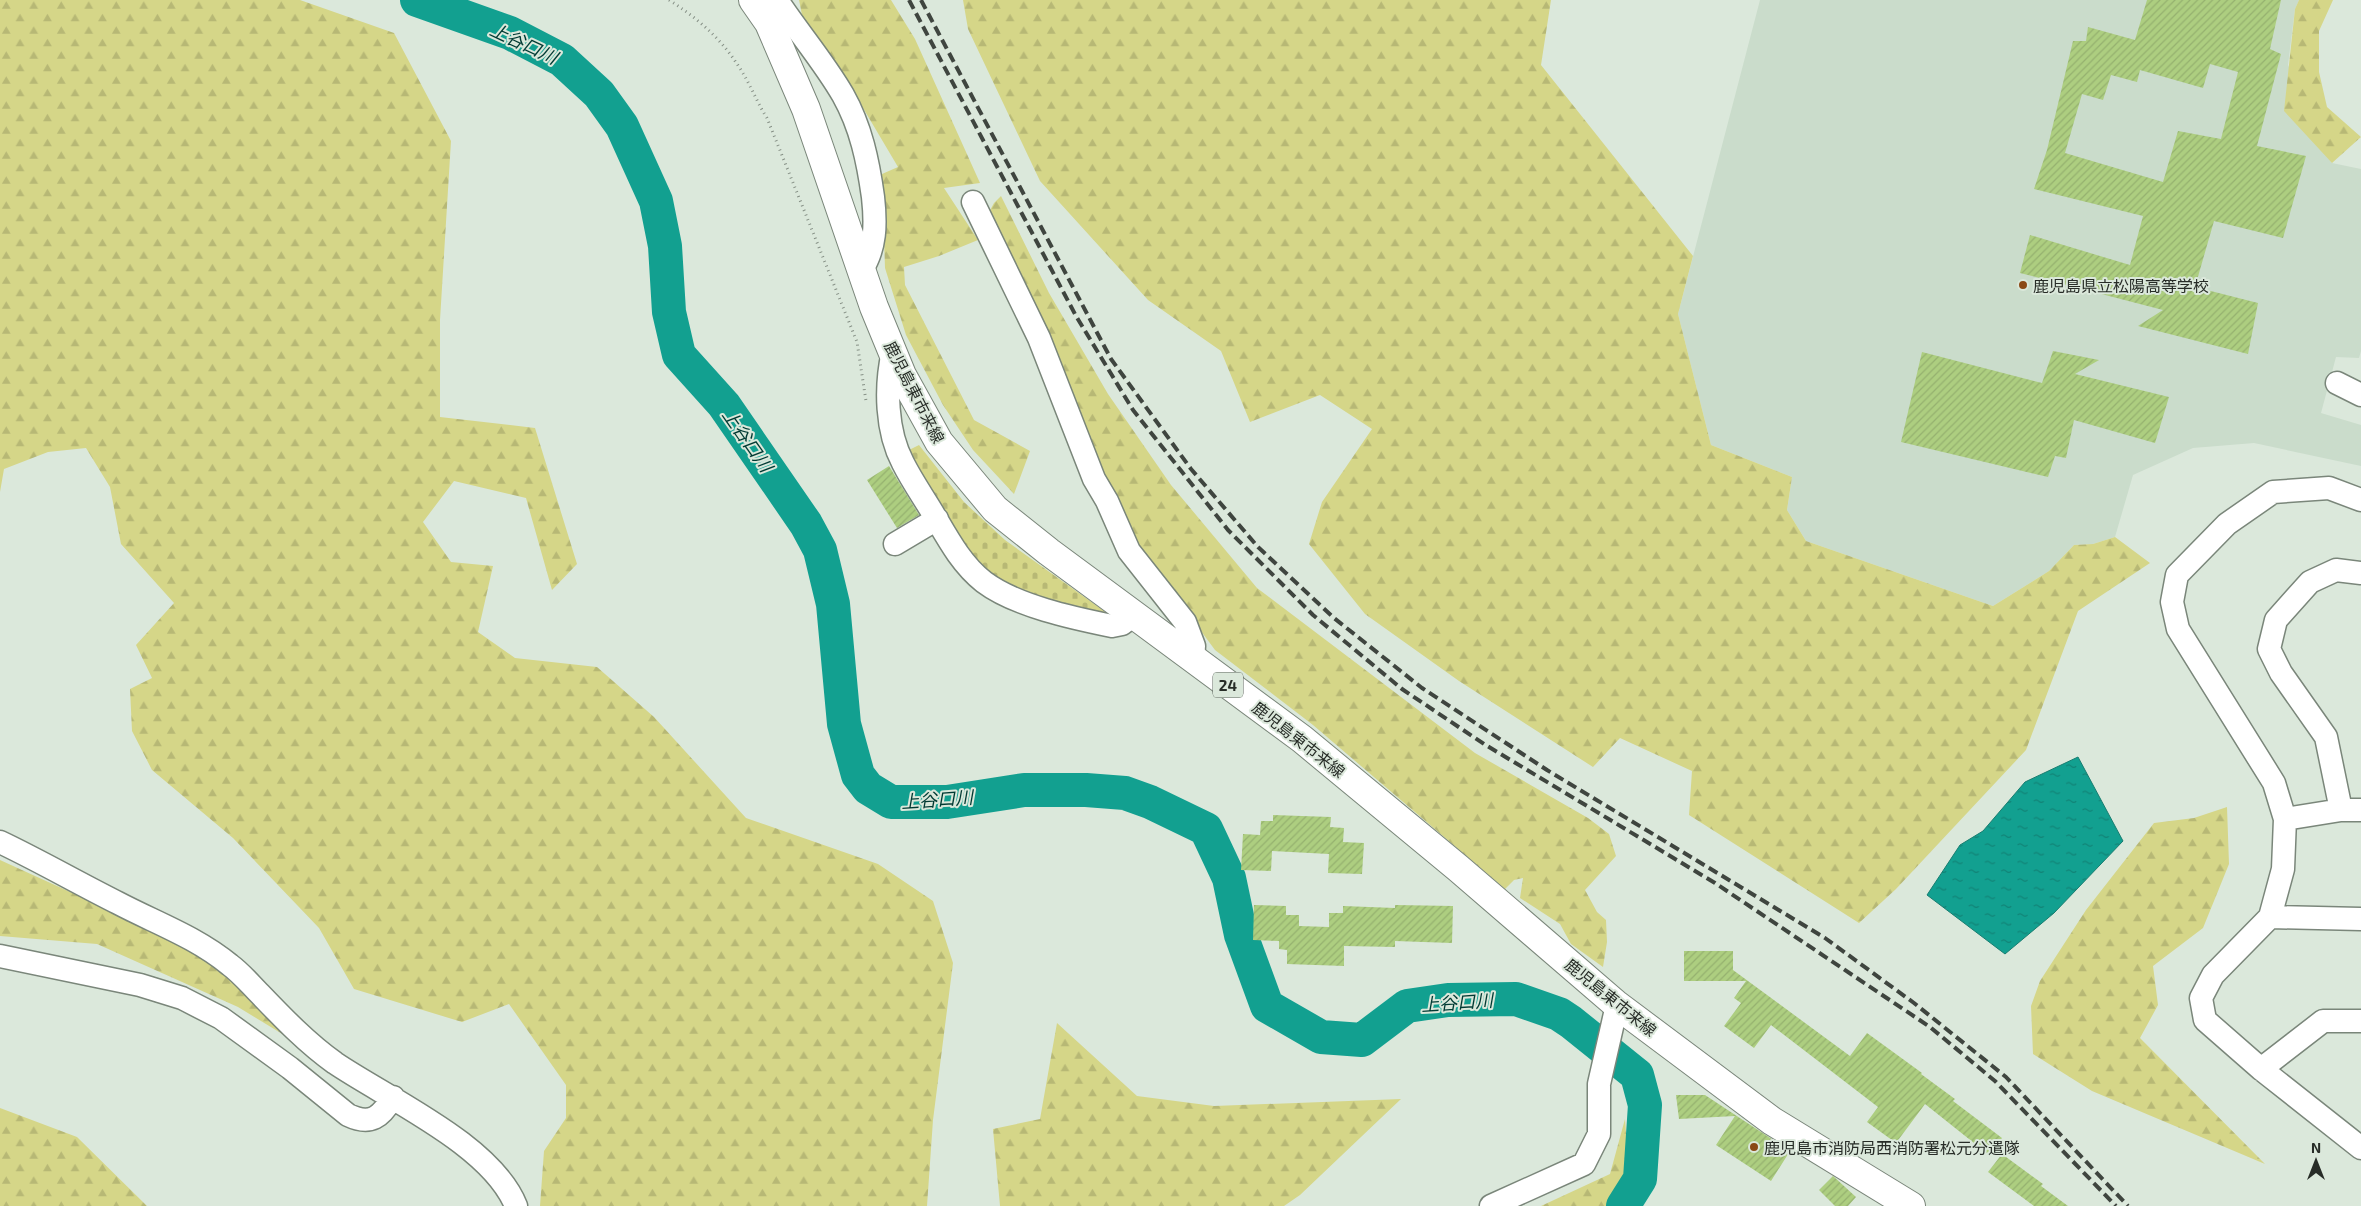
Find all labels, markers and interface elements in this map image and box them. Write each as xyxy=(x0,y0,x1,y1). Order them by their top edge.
water label: 上谷口川 xyxy=(487,18,563,69)
place label: 鹿児島県立松陽高等学校 xyxy=(2033,276,2209,295)
marker: 鹿児島県立松陽高等学校 xyxy=(2017,279,2029,291)
street label: 鹿児島東市来線 xyxy=(881,338,949,446)
water label: 上谷口川 xyxy=(718,404,779,477)
road number: 24 xyxy=(1213,672,1243,698)
street label: 鹿児島東市来線 xyxy=(1249,697,1349,781)
water label: 上谷口川 xyxy=(900,785,976,812)
street label: 鹿児島東市来線 xyxy=(1561,954,1661,1040)
water label: 上谷口川 xyxy=(1420,988,1496,1015)
north arrow xyxy=(2291,1136,2341,1186)
place label: 鹿児島市消防局西消防署松元分遣隊 xyxy=(1764,1138,2020,1157)
text: N xyxy=(2311,1139,2321,1156)
marker: 鹿児島市消防局西消防署松元分遣隊 xyxy=(1748,1141,1760,1153)

